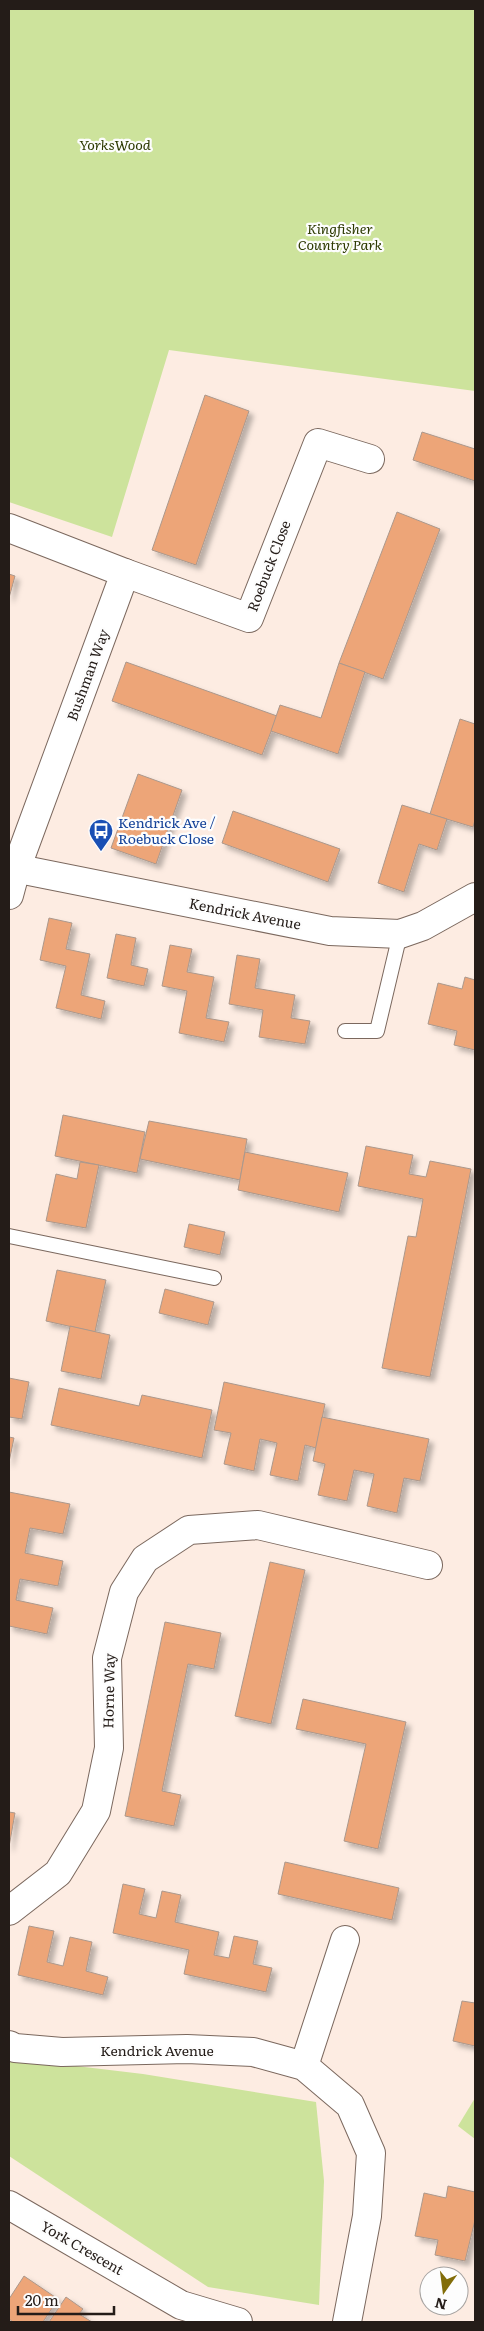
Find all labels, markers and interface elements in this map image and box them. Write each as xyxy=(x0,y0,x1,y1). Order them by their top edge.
park label: YorksWood xyxy=(79,134,151,154)
park label: Kingfisher Country Park xyxy=(298,218,383,254)
street label: Roebuck Close xyxy=(242,517,295,614)
street label: Bushman Way xyxy=(61,625,113,723)
place label: Kendrick Ave / Roebuck Close xyxy=(118,812,216,848)
bus stop icon: Kendrick Ave / Roebuck Close xyxy=(88,818,114,852)
street label: Kendrick Avenue xyxy=(187,892,303,934)
street label: Horne Way xyxy=(97,1652,119,1729)
street label: Kendrick Avenue xyxy=(100,2040,214,2060)
street label: York Crescent xyxy=(37,2215,128,2279)
north arrow xyxy=(419,2266,469,2316)
scale bar xyxy=(18,2284,114,2316)
text: 20 m xyxy=(25,2288,59,2311)
text: N xyxy=(432,2293,449,2316)

